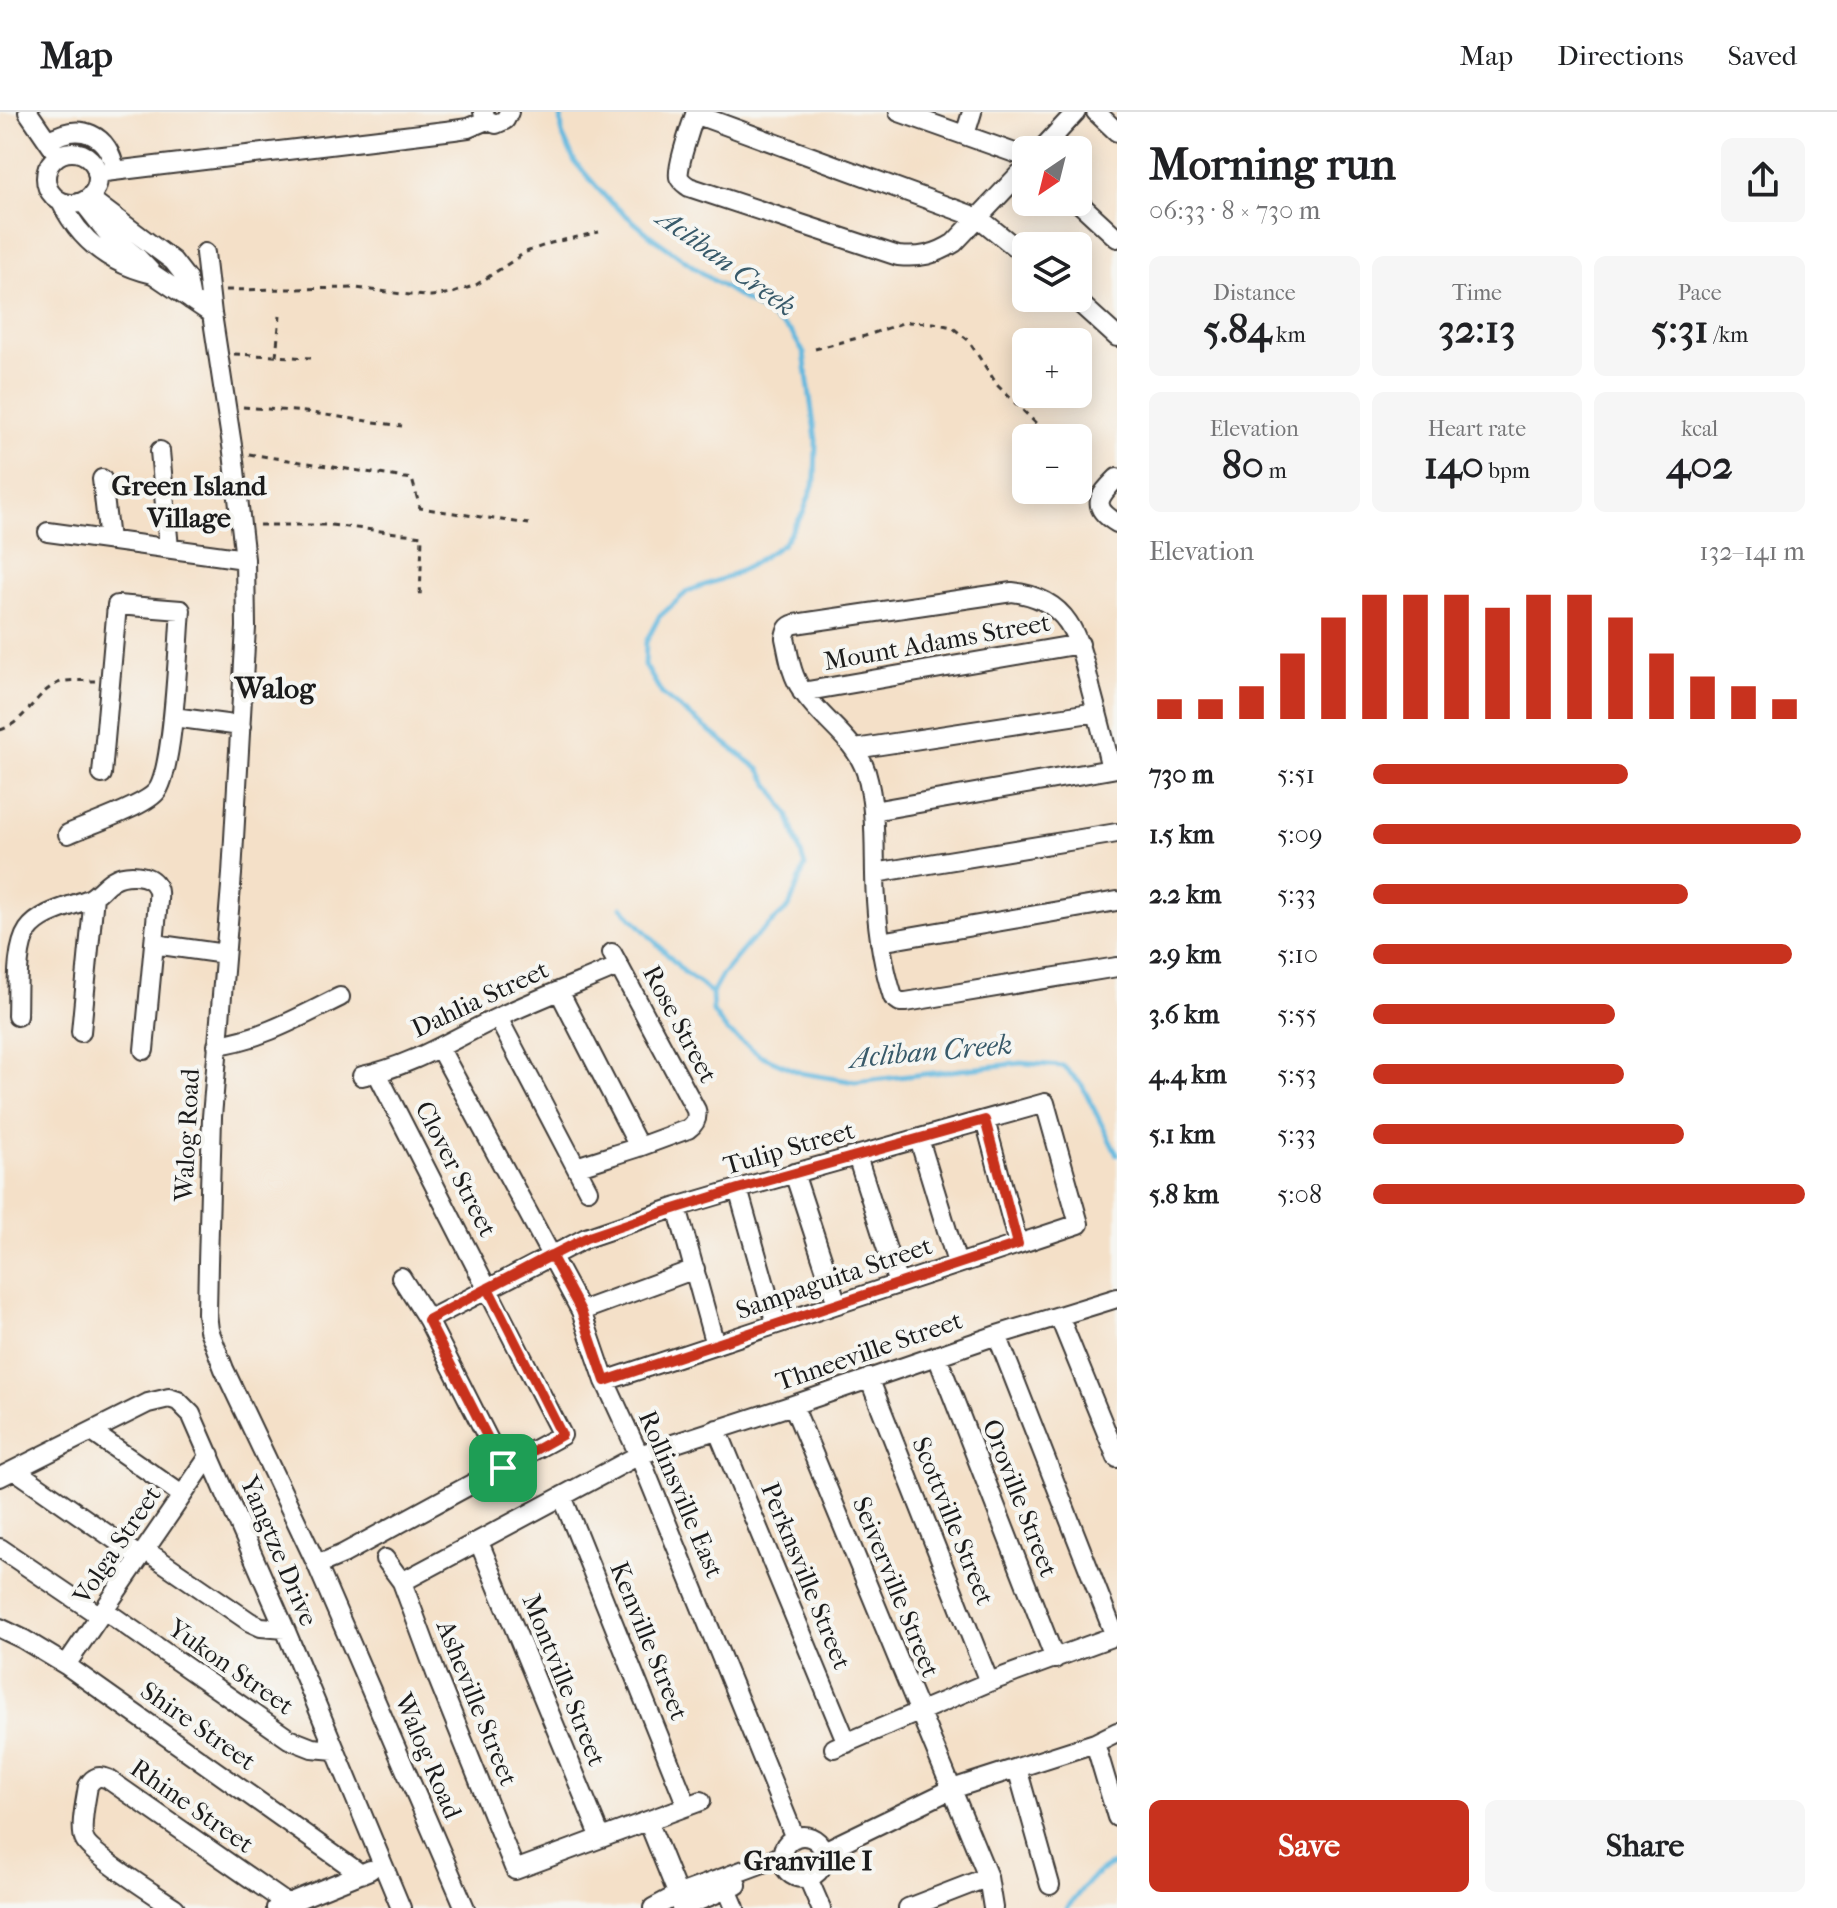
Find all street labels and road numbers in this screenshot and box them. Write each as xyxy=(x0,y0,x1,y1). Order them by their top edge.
street label: Mount Adams Street xyxy=(821,607,1053,677)
street label: Dahlia Street xyxy=(407,953,554,1044)
street label: Rose Street xyxy=(636,960,724,1089)
street label: Walog Road xyxy=(168,1067,206,1203)
street label: Clover Street xyxy=(409,1096,504,1243)
street label: Tulip Street xyxy=(720,1114,859,1181)
street label: Sampaguita Street xyxy=(732,1230,937,1326)
street label: Thneeville Street xyxy=(772,1304,967,1397)
street label: Rollinsville East xyxy=(632,1406,730,1583)
street label: Oroville Street xyxy=(976,1415,1065,1582)
street label: Scottville Street xyxy=(905,1432,1001,1610)
street label: Yangtze Drive xyxy=(233,1470,325,1631)
street label: Perknsville Street xyxy=(754,1478,858,1675)
street label: Volga Street xyxy=(66,1480,168,1611)
street label: Seiverville Street xyxy=(846,1492,947,1682)
street label: Kenville Street xyxy=(603,1557,695,1725)
street label: Montville Street xyxy=(515,1590,613,1771)
street label: Yukon Street xyxy=(162,1612,300,1722)
street label: Asheville Street xyxy=(429,1615,524,1791)
street label: Shire Street xyxy=(134,1675,262,1777)
street label: Walog Road xyxy=(387,1688,469,1824)
street label: Rhine Street xyxy=(124,1752,260,1860)

